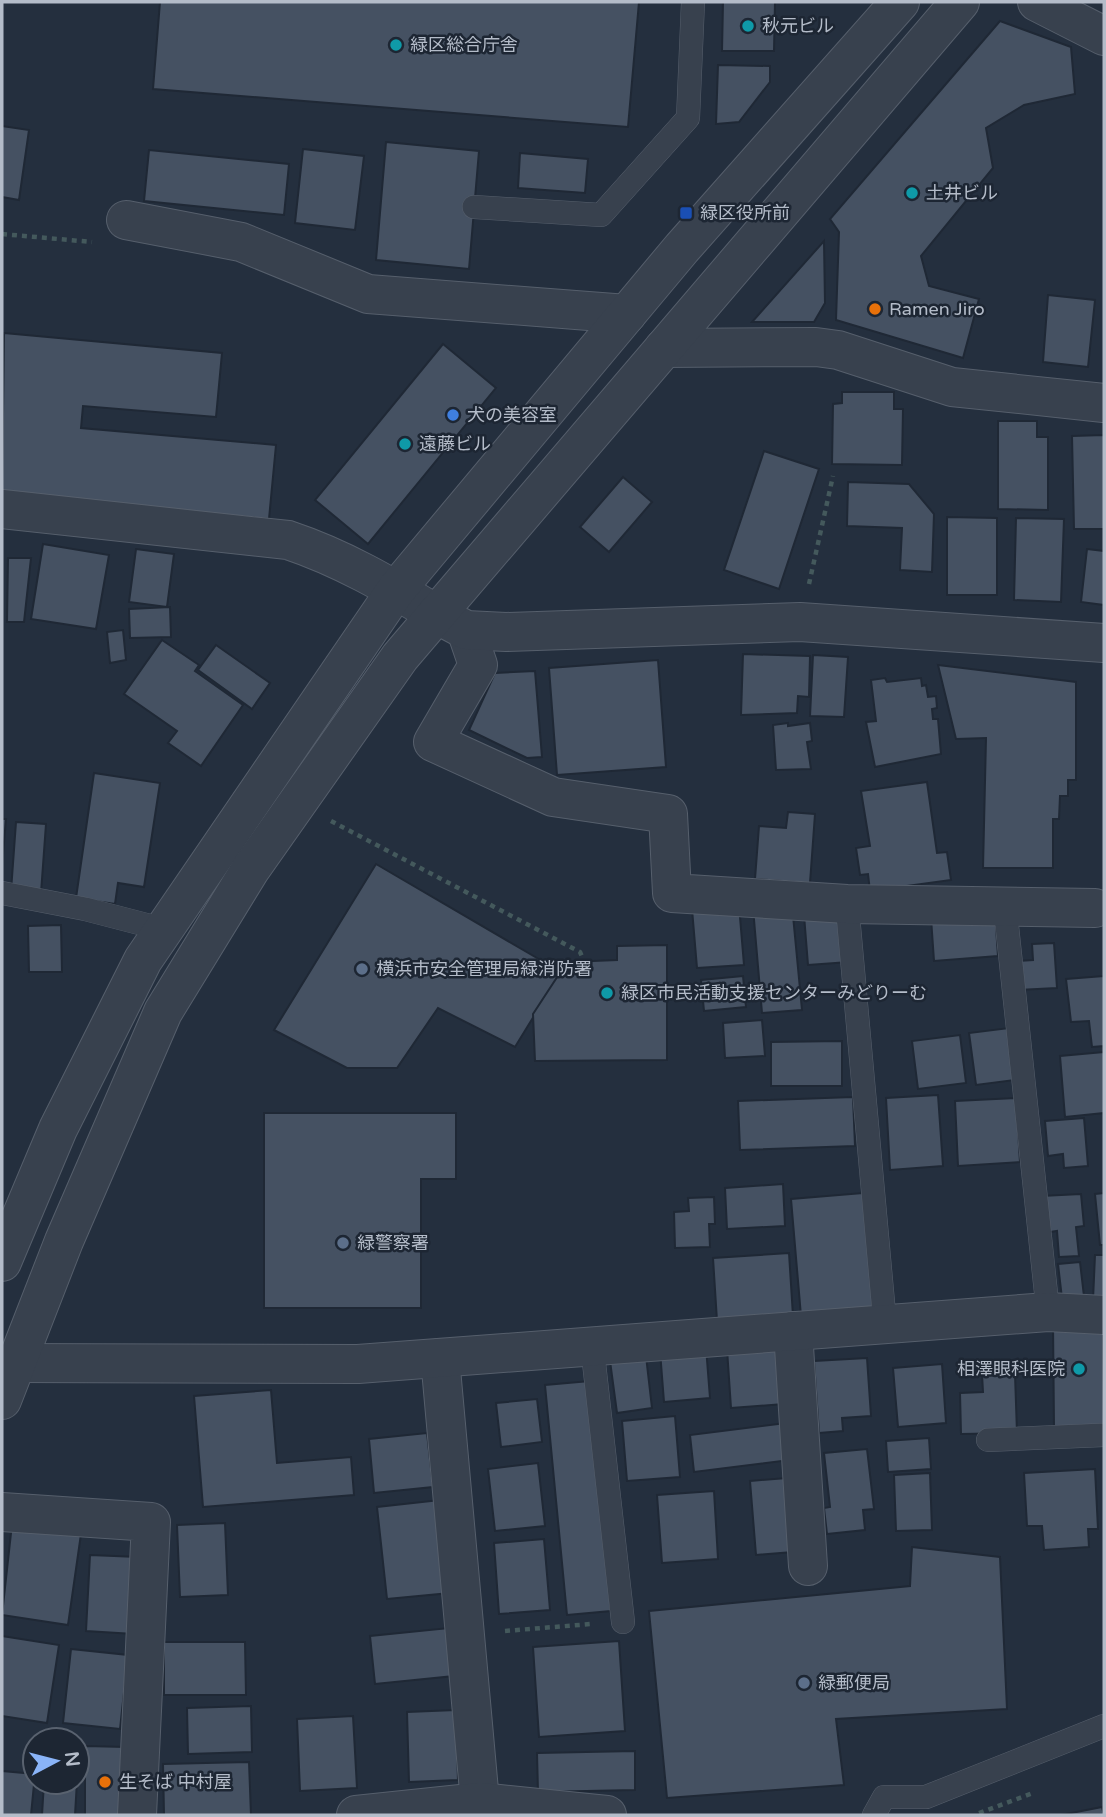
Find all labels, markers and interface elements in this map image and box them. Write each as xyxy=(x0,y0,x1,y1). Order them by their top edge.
place label: 秋元ビル xyxy=(762,15,834,37)
marker: 秋元ビル xyxy=(740,18,756,34)
place label: 緑区総合庁舎 xyxy=(410,34,518,56)
marker: 緑区総合庁舎 xyxy=(388,37,404,53)
place label: 土井ビル xyxy=(926,182,998,204)
marker: 土井ビル xyxy=(904,185,920,201)
place label: 緑区役所前 xyxy=(700,202,790,224)
marker: 緑区役所前 xyxy=(678,205,694,221)
place label: Ramen Jiro xyxy=(889,298,985,320)
marker: Ramen Jiro xyxy=(867,301,883,317)
place label: 犬の美容室 xyxy=(467,404,557,426)
marker: 犬の美容室 xyxy=(445,407,461,423)
place label: 遠藤ビル xyxy=(419,433,491,455)
marker: 遠藤ビル xyxy=(397,436,413,452)
place label: 横浜市安全管理局緑消防署 xyxy=(376,958,592,980)
marker: 横浜市安全管理局緑消防署 xyxy=(354,961,370,977)
place label: 緑区市民活動支援センターみどりーむ xyxy=(621,982,927,1004)
marker: 緑区市民活動支援センターみどりーむ xyxy=(599,985,615,1001)
place label: 緑警察署 xyxy=(357,1232,429,1254)
marker: 緑警察署 xyxy=(335,1235,351,1251)
place label: 相澤眼科医院 xyxy=(957,1358,1065,1380)
marker: 相澤眼科医院 xyxy=(1071,1361,1087,1377)
place label: 緑郵便局 xyxy=(818,1672,890,1694)
marker: 緑郵便局 xyxy=(796,1675,812,1691)
north arrow xyxy=(21,1726,91,1796)
text: N xyxy=(60,1750,84,1768)
place label: 生そば 中村屋 xyxy=(119,1771,232,1793)
marker: 生そば 中村屋 xyxy=(97,1774,113,1790)

